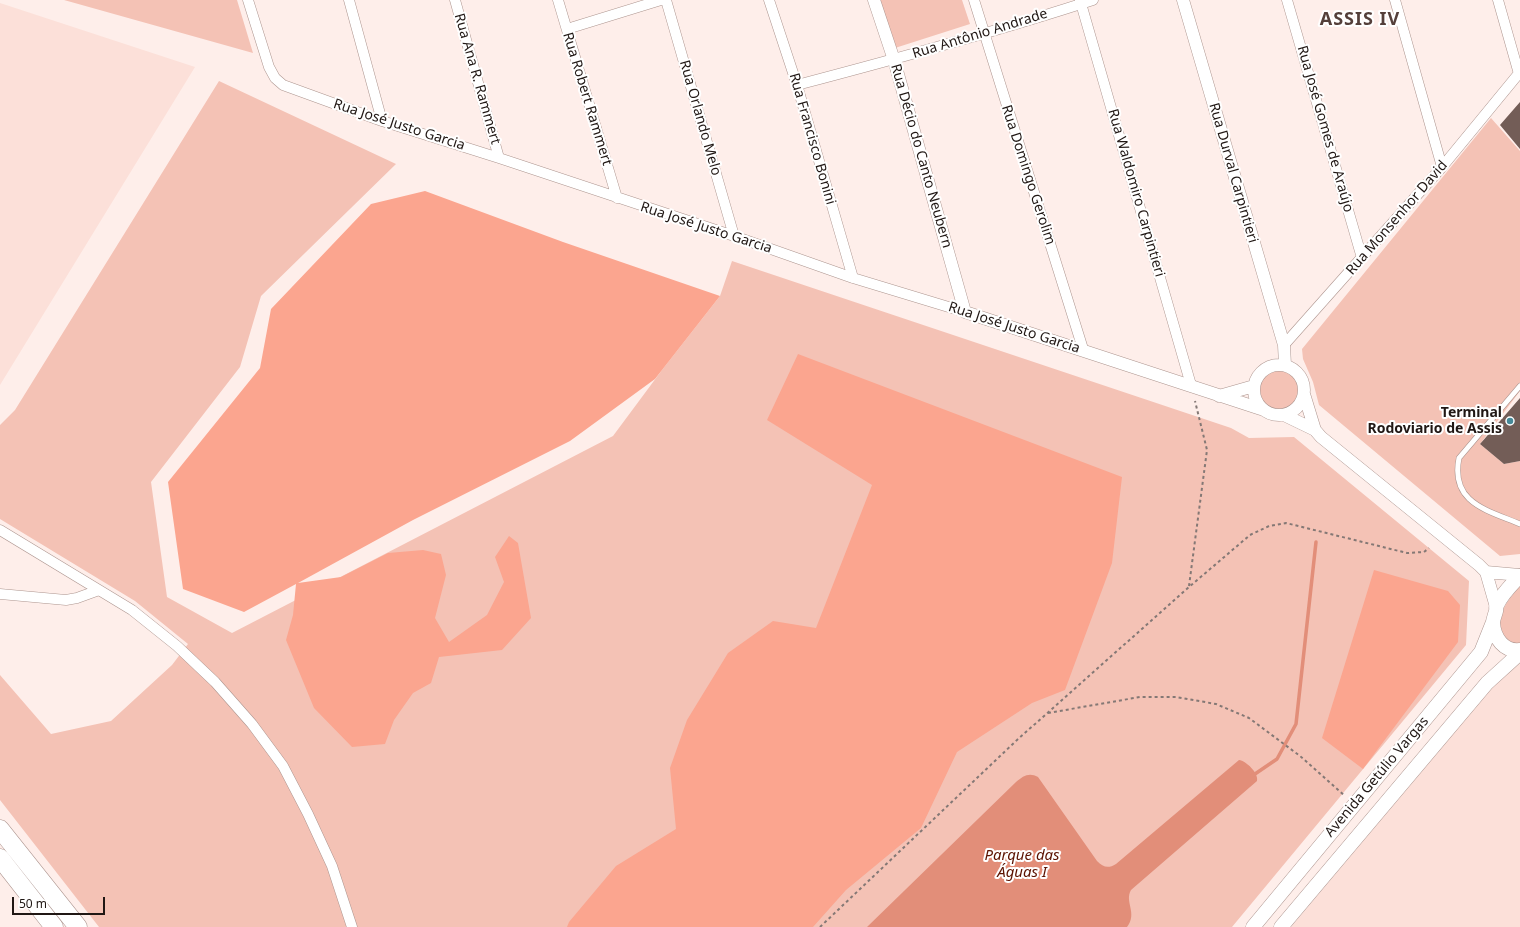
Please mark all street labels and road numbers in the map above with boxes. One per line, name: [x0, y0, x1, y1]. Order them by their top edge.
street label: Rua Antônio Andrade: [910, 5, 1050, 63]
street label: Rua Ana R. Rammert: [450, 12, 504, 146]
street label: Rua Robert Rammert: [559, 30, 615, 168]
street label: Rua José Gomes de Araújo: [1293, 44, 1357, 214]
street label: Rua Orlando Melo: [676, 58, 724, 178]
street label: Rua Décio do Canto Neubern: [887, 62, 955, 250]
street label: Rua Francisco Bonini: [785, 71, 839, 207]
street label: Rua José Justo Garcia: [331, 96, 467, 154]
street label: Rua Durval Carpintieri: [1205, 101, 1261, 245]
street label: Rua Domingo Gerolim: [997, 103, 1059, 247]
street label: Rua Waldomiro Carpintieri: [1104, 107, 1168, 279]
street label: Rua Monsenhor David: [1343, 157, 1451, 279]
street label: Rua José Justo Garcia: [638, 199, 774, 257]
street label: Rua José Justo Garcia: [946, 299, 1082, 357]
street label: Avenida Getúlio Vargas: [1322, 713, 1432, 841]

